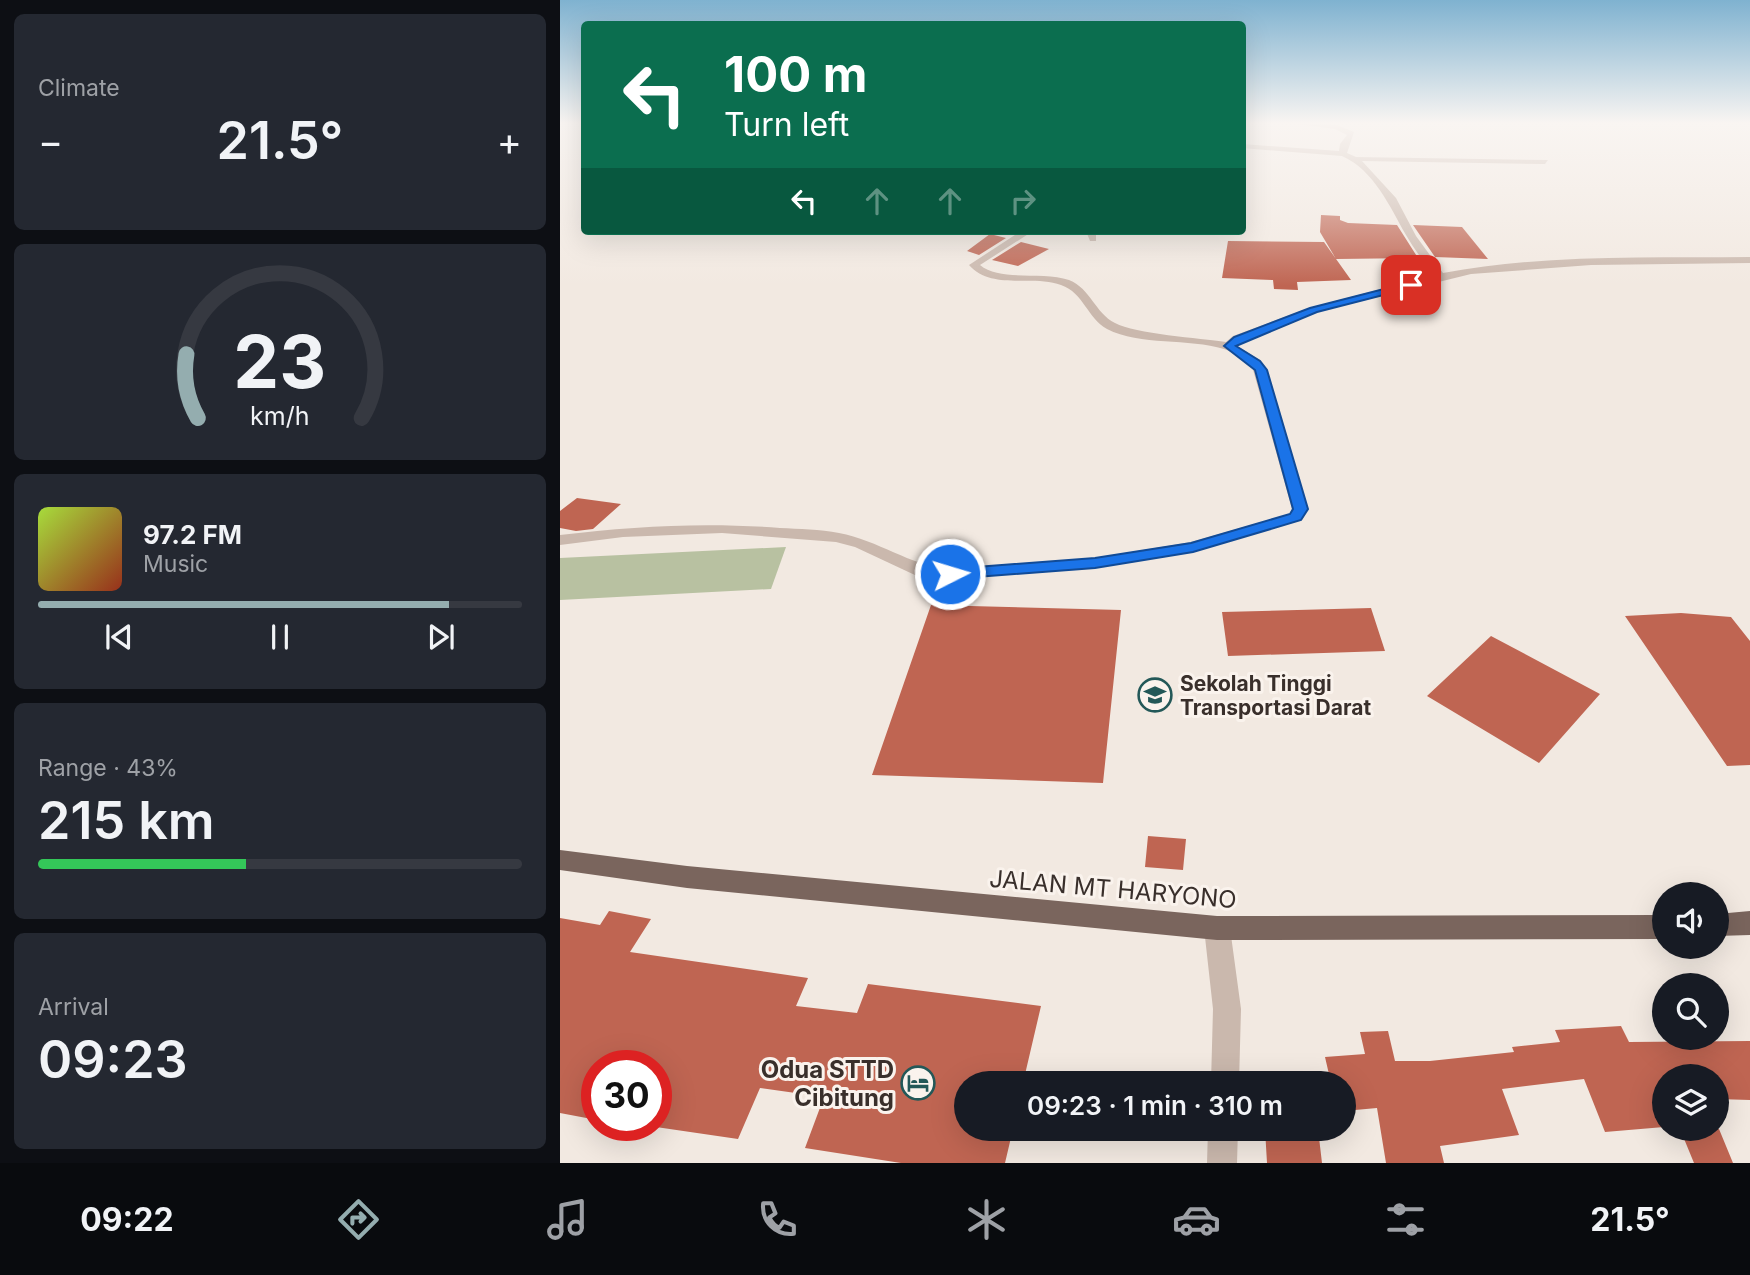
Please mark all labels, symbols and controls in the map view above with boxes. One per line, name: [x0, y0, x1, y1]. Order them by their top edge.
text: 100 m: [724, 45, 868, 104]
icon: left: [609, 49, 700, 140]
text: Climate: [38, 74, 120, 102]
text: Turn left: [724, 105, 849, 144]
text: 21.5°: [217, 109, 343, 172]
text: −: [38, 118, 63, 164]
text: +: [497, 118, 522, 164]
icon: left: [785, 182, 823, 220]
icon: ahead: [858, 182, 896, 220]
icon: ahead: [931, 182, 969, 220]
icon: right: [1004, 182, 1042, 220]
pin: [1381, 255, 1441, 315]
icon: arrive: [1392, 266, 1430, 304]
text: 23: [234, 317, 326, 406]
text: km/h: [250, 400, 310, 430]
text: 97.2 FM: [143, 519, 242, 550]
position arrow: [913, 537, 987, 611]
text: Music: [143, 550, 208, 578]
icon: previous: [100, 618, 138, 656]
icon: pause: [261, 618, 299, 656]
icon: next: [422, 618, 460, 656]
place label: Sekolah Tinggi Transportasi Darat: [1180, 671, 1371, 720]
school or university icon: Sekolah Tinggi Transportasi Darat: [1136, 676, 1174, 714]
text: Range · 43%: [38, 754, 178, 782]
text: 215 km: [38, 789, 215, 852]
street label: JALAN MT HARYONO: [988, 864, 1238, 914]
map controls: [1652, 882, 1729, 1141]
button: sound: [1652, 882, 1729, 959]
button: search: [1652, 973, 1729, 1050]
text: Arrival: [38, 993, 109, 1021]
text: 09:23: [38, 1028, 188, 1091]
speed limit sign: 30: [581, 1050, 672, 1141]
place label: Odua STTD Cibitung: [761, 1055, 894, 1112]
hotel icon: Odua STTD Cibitung: [899, 1064, 937, 1102]
button: layers: [1652, 1064, 1729, 1141]
text: 09:23 · 1 min · 310 m: [1027, 1090, 1283, 1121]
icon: directions: [334, 1195, 383, 1244]
icon: music: [543, 1195, 592, 1244]
icon: phone: [753, 1195, 802, 1244]
icon: climate: [962, 1195, 1011, 1244]
icon: car: [1172, 1195, 1221, 1244]
icon: filters: [1381, 1195, 1430, 1244]
text: 09:22: [80, 1200, 174, 1239]
text: 21.5°: [1590, 1200, 1670, 1239]

